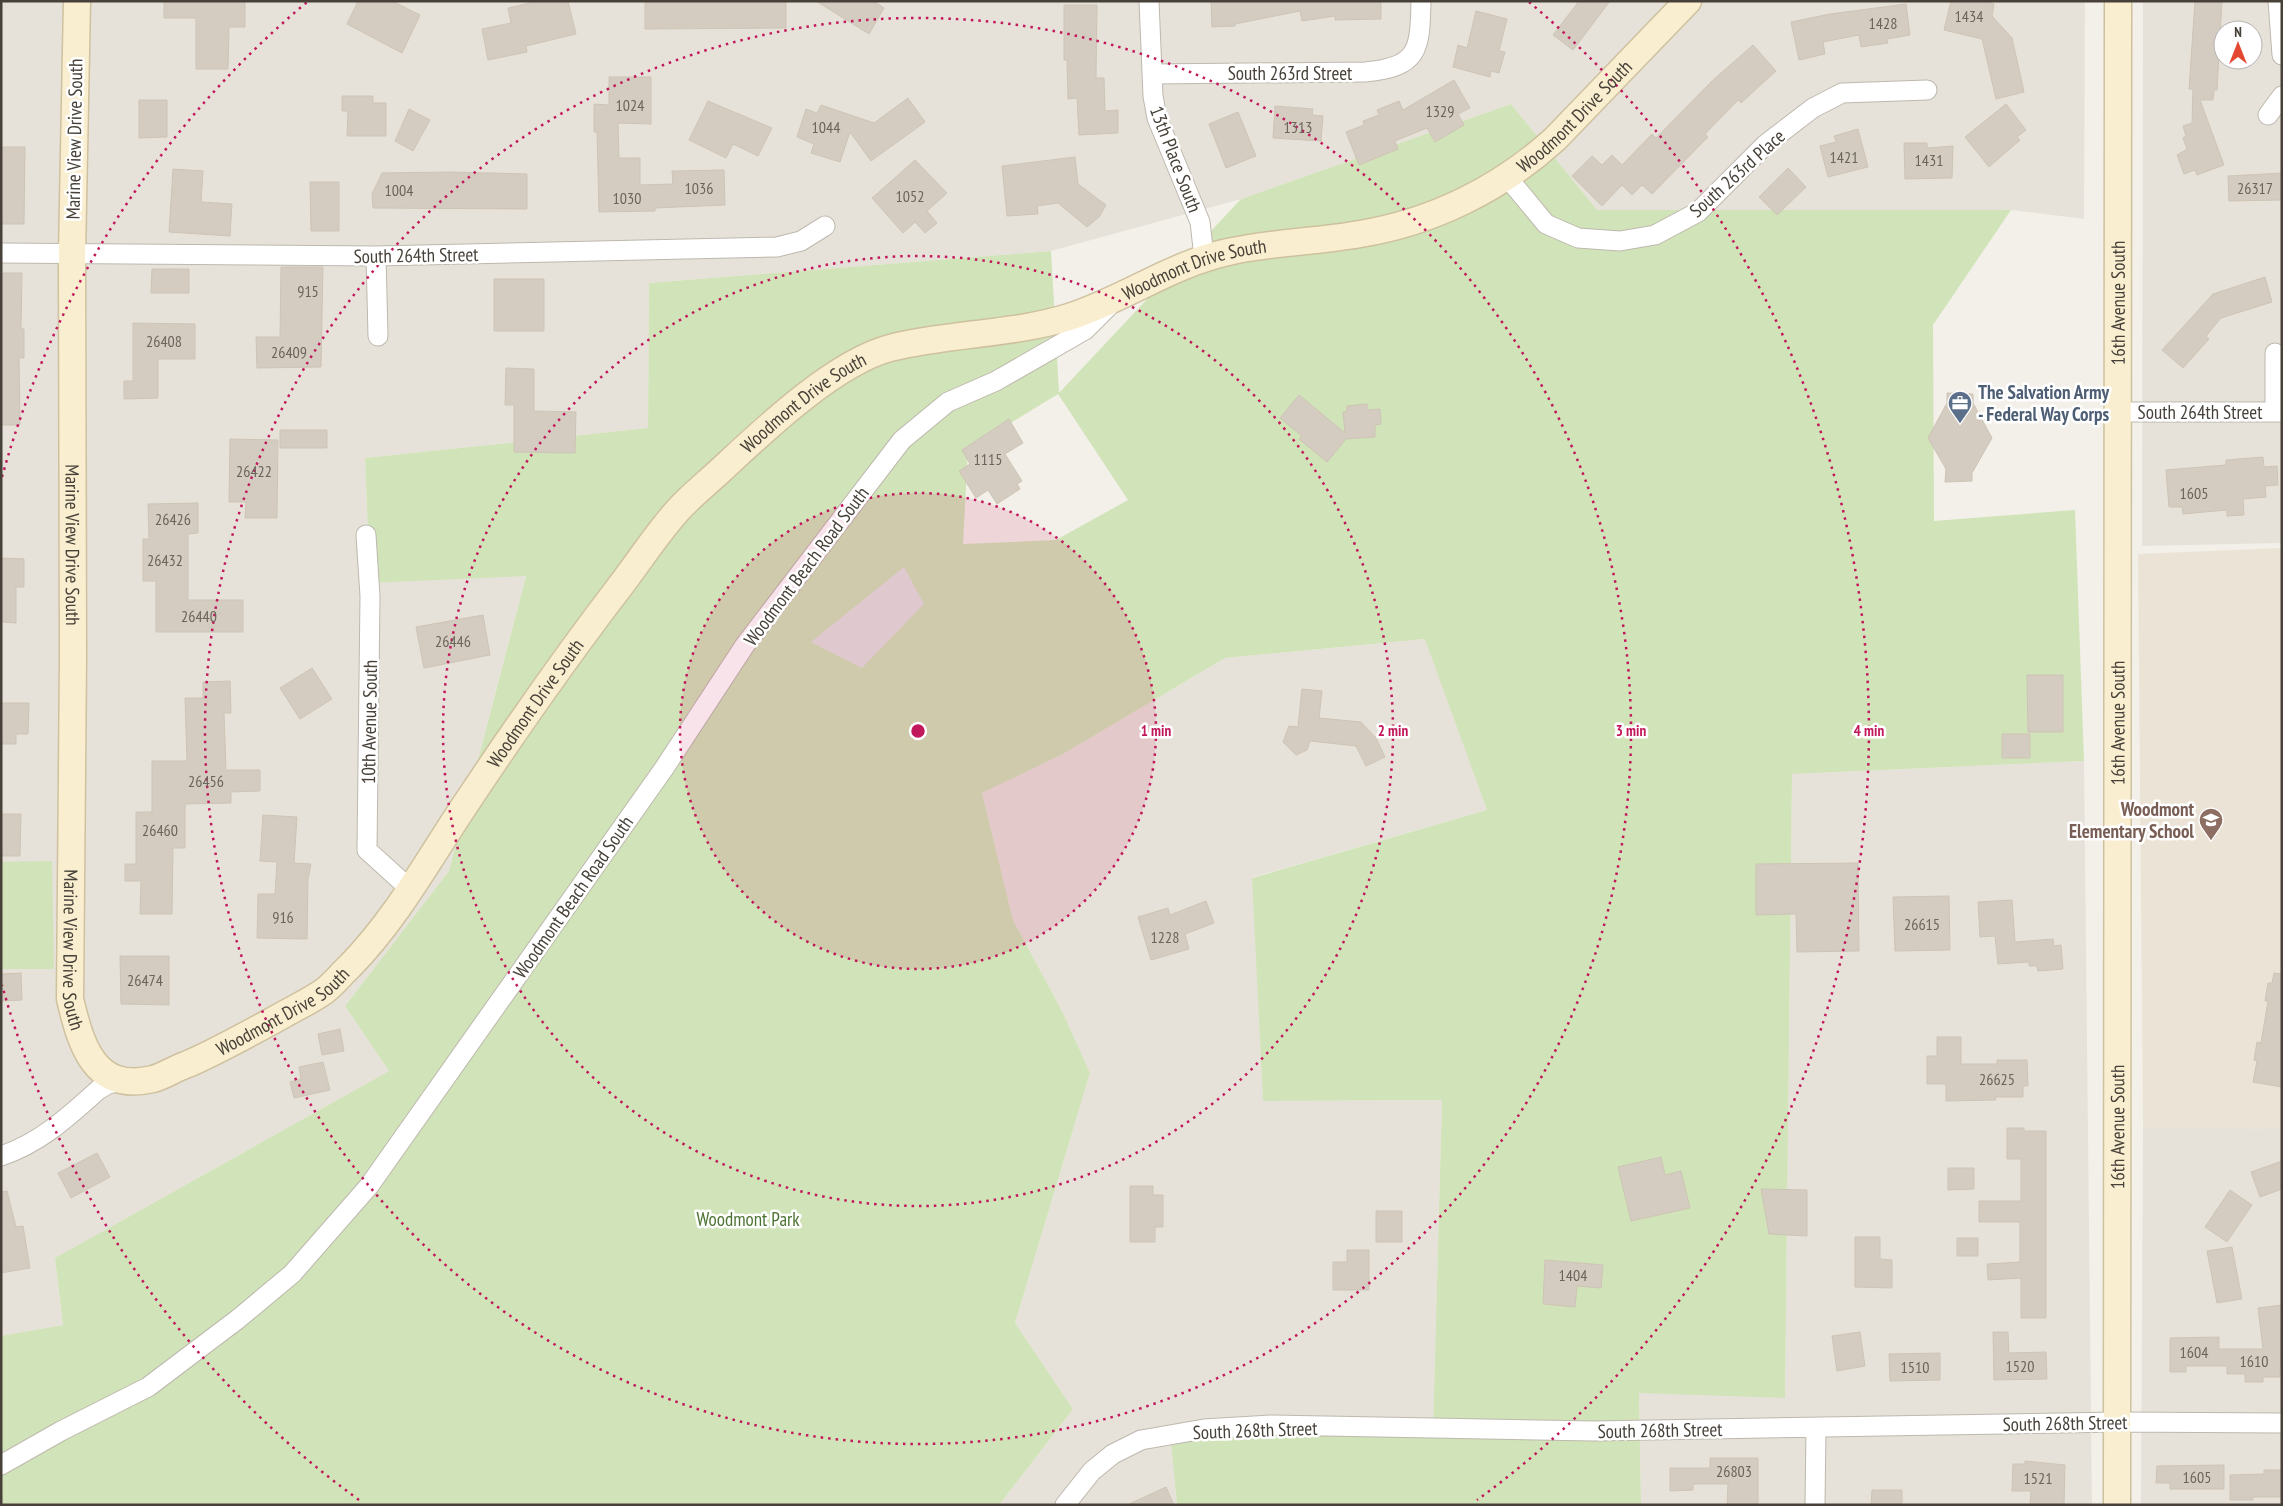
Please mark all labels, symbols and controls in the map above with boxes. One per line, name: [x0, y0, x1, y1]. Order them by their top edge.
house number: 1434: [1955, 6, 1983, 26]
house number: 1428: [1869, 13, 1897, 33]
north arrow: [2213, 20, 2263, 70]
text: N: [2234, 23, 2242, 41]
street label: Woodmont Drive South: [1512, 55, 1637, 178]
street label: Marine View Drive South: [61, 58, 87, 220]
street label: South 263rd Street: [1228, 61, 1353, 85]
house number: 1024: [616, 95, 644, 115]
house number: 1329: [1426, 101, 1454, 121]
street label: 13th Place South: [1145, 103, 1207, 215]
house number: 1044: [812, 117, 840, 137]
house number: 1313: [1284, 117, 1312, 137]
street label: South 263rd Place: [1684, 124, 1790, 222]
house number: 1421: [1830, 147, 1858, 167]
house number: 1431: [1915, 150, 1943, 170]
house number: 1036: [685, 178, 713, 198]
house number: 26317: [2237, 178, 2273, 198]
house number: 1004: [385, 180, 413, 200]
house number: 1052: [896, 186, 924, 206]
house number: 1030: [613, 188, 641, 208]
street label: Woodmont Drive South: [1118, 233, 1268, 305]
street label: 16th Avenue South: [2106, 241, 2130, 365]
street label: South 264th Street: [353, 242, 479, 268]
house number: 915: [297, 281, 319, 301]
house number: 26408: [146, 331, 182, 351]
house number: 26409: [271, 342, 307, 362]
street label: Woodmont Drive South: [735, 347, 870, 458]
place label: The Salvation Army - Federal Way Corps: [1978, 380, 2110, 426]
office icon: The Salvation Army - Federal Way Corps: [1947, 390, 1973, 424]
street label: South 264th Street: [2138, 400, 2263, 424]
house number: 1115: [974, 449, 1002, 469]
house number: 26422: [236, 461, 272, 481]
street label: Marine View Drive South: [61, 464, 85, 626]
street label: Woodmont Beach Road South: [738, 482, 874, 650]
house number: 1605: [2180, 483, 2208, 503]
house number: 26426: [155, 509, 191, 529]
house number: 26432: [147, 550, 183, 570]
house number: 26440: [181, 606, 217, 626]
house number: 26446: [435, 631, 471, 651]
street label: Woodmont Drive South: [482, 634, 589, 772]
street label: 10th Avenue South: [356, 660, 382, 784]
street label: 16th Avenue South: [2105, 661, 2130, 785]
text: 1 min: [1141, 721, 1171, 740]
text: 2 min: [1378, 721, 1408, 740]
text: 3 min: [1616, 721, 1646, 740]
text: 4 min: [1854, 721, 1884, 740]
centre of rings: [909, 722, 927, 740]
house number: 26456: [188, 771, 224, 791]
place label: Woodmont Elementary School: [2069, 797, 2194, 843]
school or university icon: Woodmont Elementary School: [2198, 807, 2224, 841]
street label: Woodmont Beach Road South: [508, 811, 638, 983]
house number: 26460: [142, 820, 178, 840]
street label: Marine View Drive South: [58, 869, 90, 1033]
house number: 916: [272, 907, 294, 927]
house number: 26615: [1904, 914, 1940, 934]
house number: 1228: [1151, 927, 1179, 947]
street label: Woodmont Drive South: [212, 962, 354, 1061]
house number: 26474: [127, 970, 163, 990]
street label: 16th Avenue South: [2105, 1065, 2129, 1189]
house number: 26625: [1979, 1069, 2015, 1089]
park label: Woodmont Park: [696, 1207, 800, 1231]
house number: 1404: [1559, 1265, 1587, 1285]
house number: 1604: [2180, 1342, 2208, 1362]
house number: 1610: [2240, 1351, 2268, 1371]
house number: 1520: [2006, 1356, 2034, 1376]
house number: 1510: [1901, 1357, 1929, 1377]
street label: South 268th Street: [2002, 1410, 2128, 1436]
street label: South 268th Street: [1192, 1416, 1319, 1444]
street label: South 268th Street: [1597, 1417, 1723, 1443]
house number: 26803: [1716, 1461, 1752, 1481]
house number: 1605: [2183, 1467, 2211, 1487]
house number: 1521: [2024, 1468, 2052, 1488]

